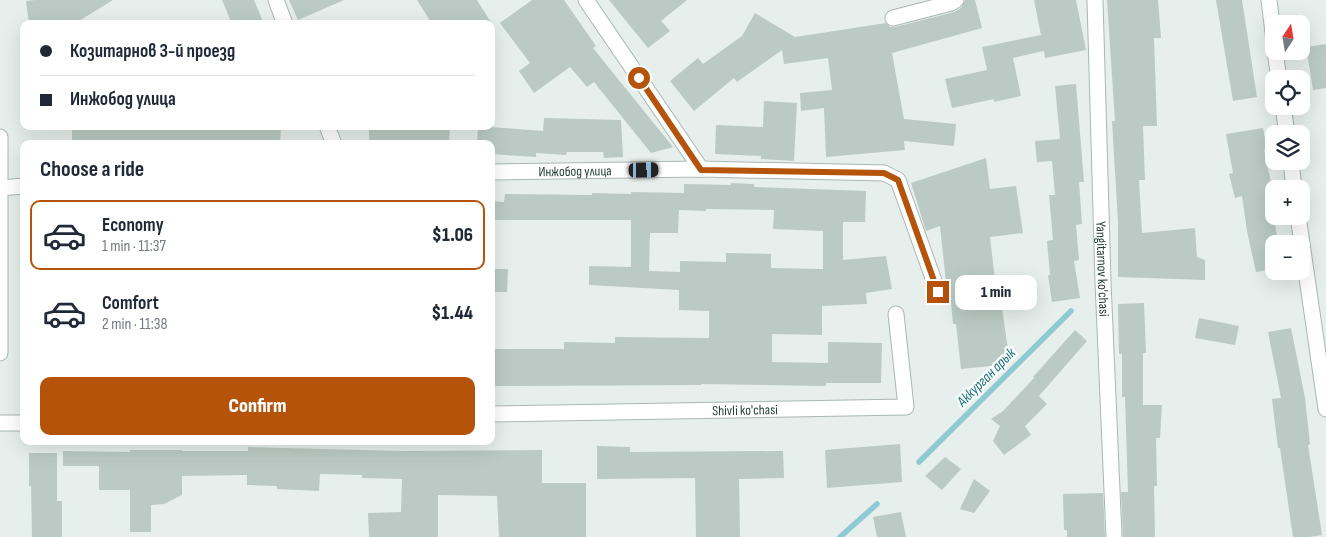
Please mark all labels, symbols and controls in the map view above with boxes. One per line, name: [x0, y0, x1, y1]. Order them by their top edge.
north arrow: [1265, 15, 1310, 60]
map controls: [1265, 15, 1310, 280]
text: Козитарнов 3-й проезд: [70, 40, 235, 63]
route start: [628, 67, 650, 89]
button: locate: [1265, 70, 1310, 115]
text: Инжобод улица: [70, 88, 176, 111]
button: layers: [1265, 125, 1310, 170]
text: Choose a ride: [40, 156, 144, 183]
street label: Инжобод улица: [538, 162, 612, 180]
car: [628, 162, 659, 178]
button: +: [1265, 180, 1310, 225]
icon: car: [42, 213, 87, 258]
text: Economy: [102, 214, 164, 237]
street label: Yangitarnov ko'chasi: [1092, 221, 1112, 317]
text: $1.06: [432, 224, 473, 247]
button: −: [1265, 235, 1310, 280]
text: 1 min · 11:37: [102, 237, 166, 256]
callout: 1 min: [956, 274, 1038, 310]
route end: [927, 281, 949, 303]
text: 1 min: [981, 283, 1011, 302]
icon: car: [42, 291, 87, 336]
text: Comfort: [102, 292, 159, 315]
text: $1.44: [432, 302, 473, 325]
text: 2 min · 11:38: [102, 315, 167, 334]
water label: Аккурган арык: [952, 343, 1021, 411]
button: Confirm: [40, 377, 475, 435]
street label: Shivli ko'chasi: [712, 401, 778, 419]

